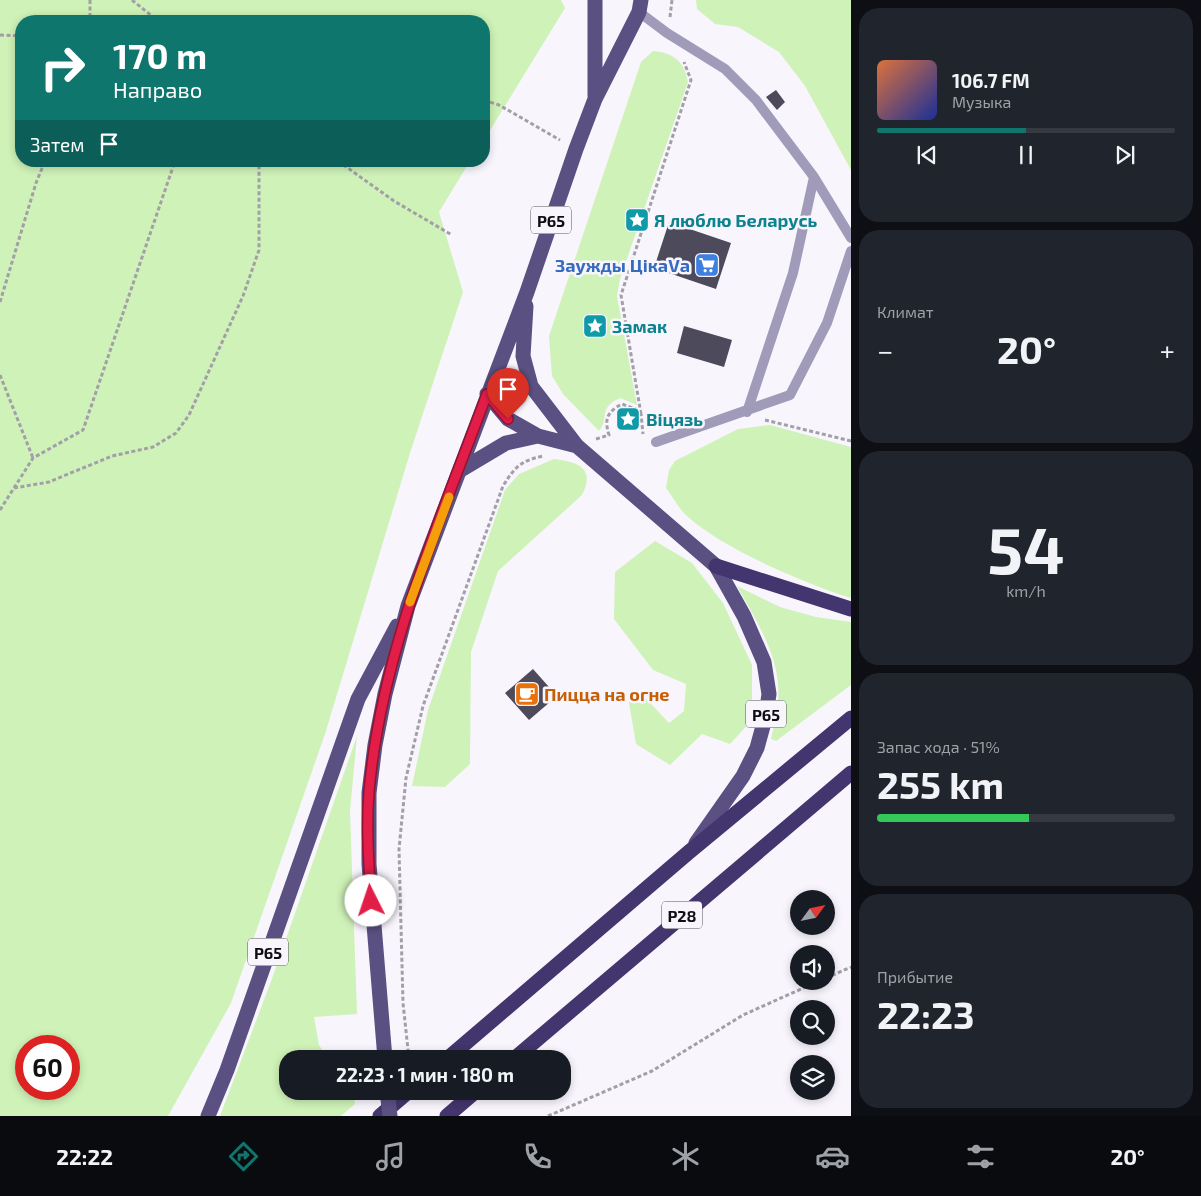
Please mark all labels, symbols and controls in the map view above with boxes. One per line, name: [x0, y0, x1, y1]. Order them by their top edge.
text: 170 m: [113, 34, 207, 76]
icon: right: [30, 35, 95, 100]
text: 106.7 FM: [952, 69, 1030, 92]
text: Направо: [113, 76, 202, 102]
text: Музыка: [952, 92, 1011, 111]
icon: arrive: [95, 130, 123, 158]
text: Затем: [30, 133, 85, 156]
icon: previous: [913, 141, 941, 169]
icon: pause: [1012, 141, 1040, 169]
icon: next: [1111, 141, 1139, 169]
road number: Р65: [531, 206, 571, 234]
place icon: Я люблю Беларусь: [624, 207, 650, 233]
place label: Я люблю Беларусь: [654, 209, 818, 231]
supermarket icon: Заужды ЦікаVа: [694, 252, 720, 278]
place label: Заужды ЦікаVа: [555, 254, 690, 276]
text: Климат: [877, 302, 934, 321]
place icon: Замак: [582, 313, 608, 339]
place label: Замак: [612, 315, 667, 337]
text: 20°: [997, 326, 1056, 372]
text: −: [877, 333, 893, 367]
text: +: [1160, 333, 1175, 367]
pin: [487, 368, 529, 419]
icon: arrive: [494, 375, 522, 403]
place icon: Віцязь: [615, 406, 641, 432]
place label: Віцязь: [646, 408, 703, 430]
text: 54: [987, 509, 1065, 587]
text: km/h: [1006, 581, 1046, 600]
cafe icon: Пицца на огне: [514, 681, 540, 707]
place label: Пицца на огне: [544, 683, 669, 705]
road number: Р65: [746, 701, 786, 728]
text: Запас хода · 51%: [877, 737, 1000, 756]
text: 255 km: [877, 761, 1004, 807]
position arrow: [344, 874, 396, 926]
north arrow: [790, 890, 835, 935]
map controls: [790, 890, 835, 1100]
road number: Р28: [662, 902, 702, 928]
road number: Р65: [248, 939, 288, 966]
button: sound: [790, 945, 835, 990]
text: Прибытие: [877, 967, 953, 986]
text: 22:23: [877, 991, 975, 1037]
button: search: [790, 1000, 835, 1045]
speed limit sign: 60: [15, 1035, 80, 1100]
button: layers: [790, 1055, 835, 1100]
text: 22:23 · 1 мин · 180 m: [336, 1063, 514, 1086]
icon: directions: [226, 1139, 261, 1174]
icon: music: [373, 1139, 408, 1174]
icon: phone: [520, 1139, 555, 1174]
icon: climate: [668, 1139, 703, 1174]
icon: car: [815, 1139, 850, 1174]
icon: filters: [963, 1139, 998, 1174]
text: 22:22: [56, 1143, 113, 1169]
text: 20°: [1110, 1143, 1145, 1169]

